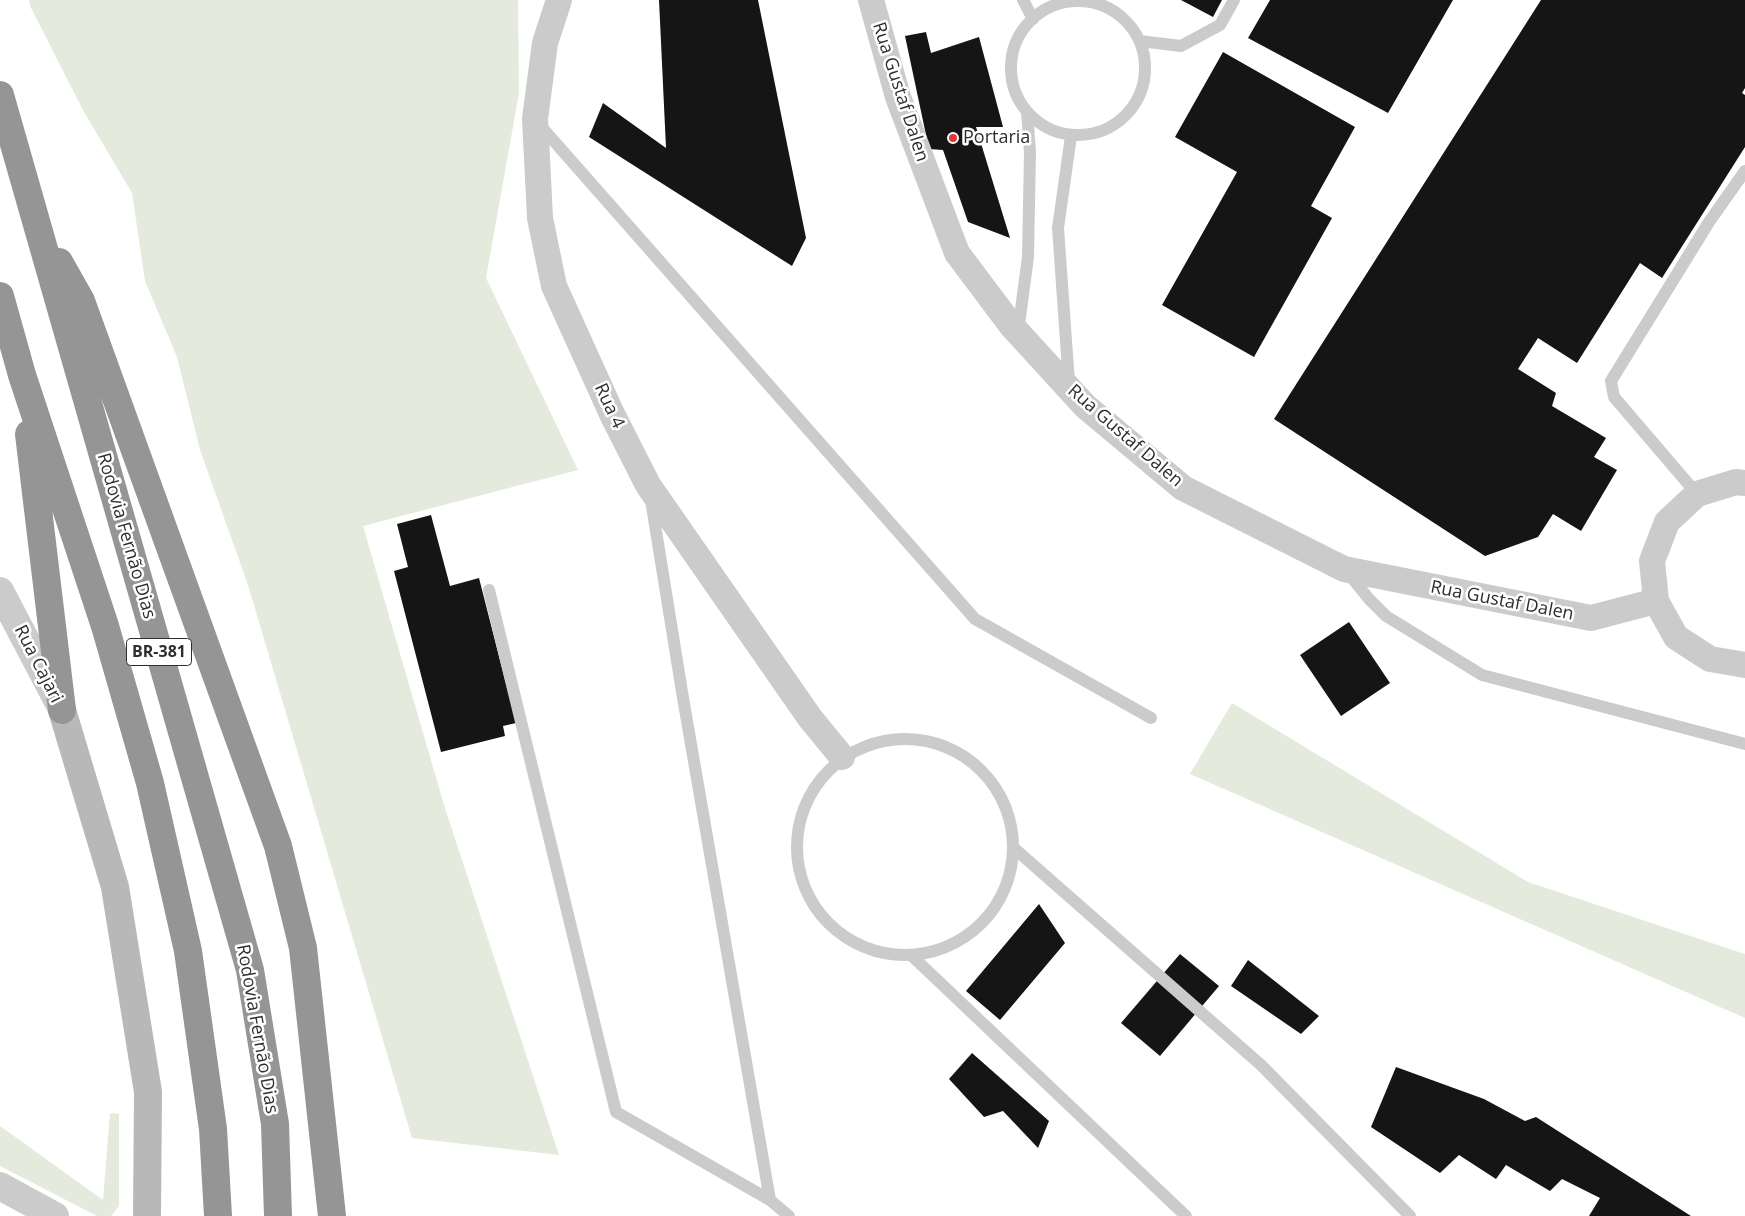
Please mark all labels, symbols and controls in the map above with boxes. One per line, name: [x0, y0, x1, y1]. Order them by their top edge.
street label: Rua Gustaf Dalen: [867, 20, 933, 164]
place label: Portaria: [963, 127, 1030, 149]
marker: Portaria: [947, 132, 959, 144]
street label: Rua 4: [589, 380, 629, 432]
street label: Rua Gustaf Dalen: [1063, 380, 1187, 492]
street label: Rodovia Fernão Dias: [92, 451, 160, 621]
street label: Rua Gustaf Dalen: [1429, 577, 1575, 625]
street label: Rua Cajari: [9, 621, 67, 707]
road number: BR-381: [126, 638, 192, 666]
street label: Rodovia Fernão Dias: [231, 943, 283, 1115]

